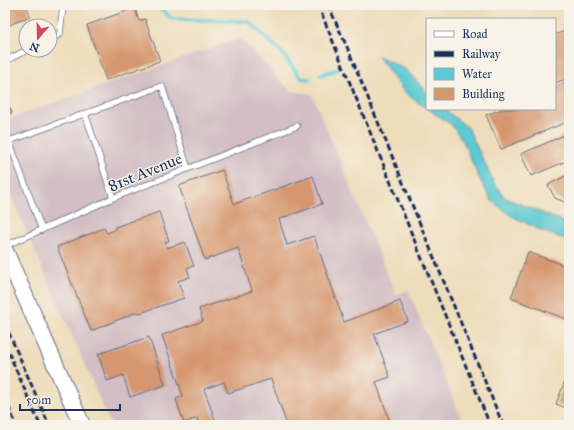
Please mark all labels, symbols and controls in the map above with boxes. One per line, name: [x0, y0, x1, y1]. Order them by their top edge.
north arrow: [18, 18, 58, 58]
legend: [426, 18, 556, 110]
text: Road: [462, 27, 488, 41]
text: N: [28, 39, 41, 55]
text: Railway: [462, 47, 501, 61]
text: Water: [462, 67, 492, 81]
text: Building: [462, 87, 505, 102]
street label: 81st Avenue: [105, 148, 185, 195]
scale bar: [20, 386, 120, 412]
text: 50 m: [26, 393, 51, 407]

